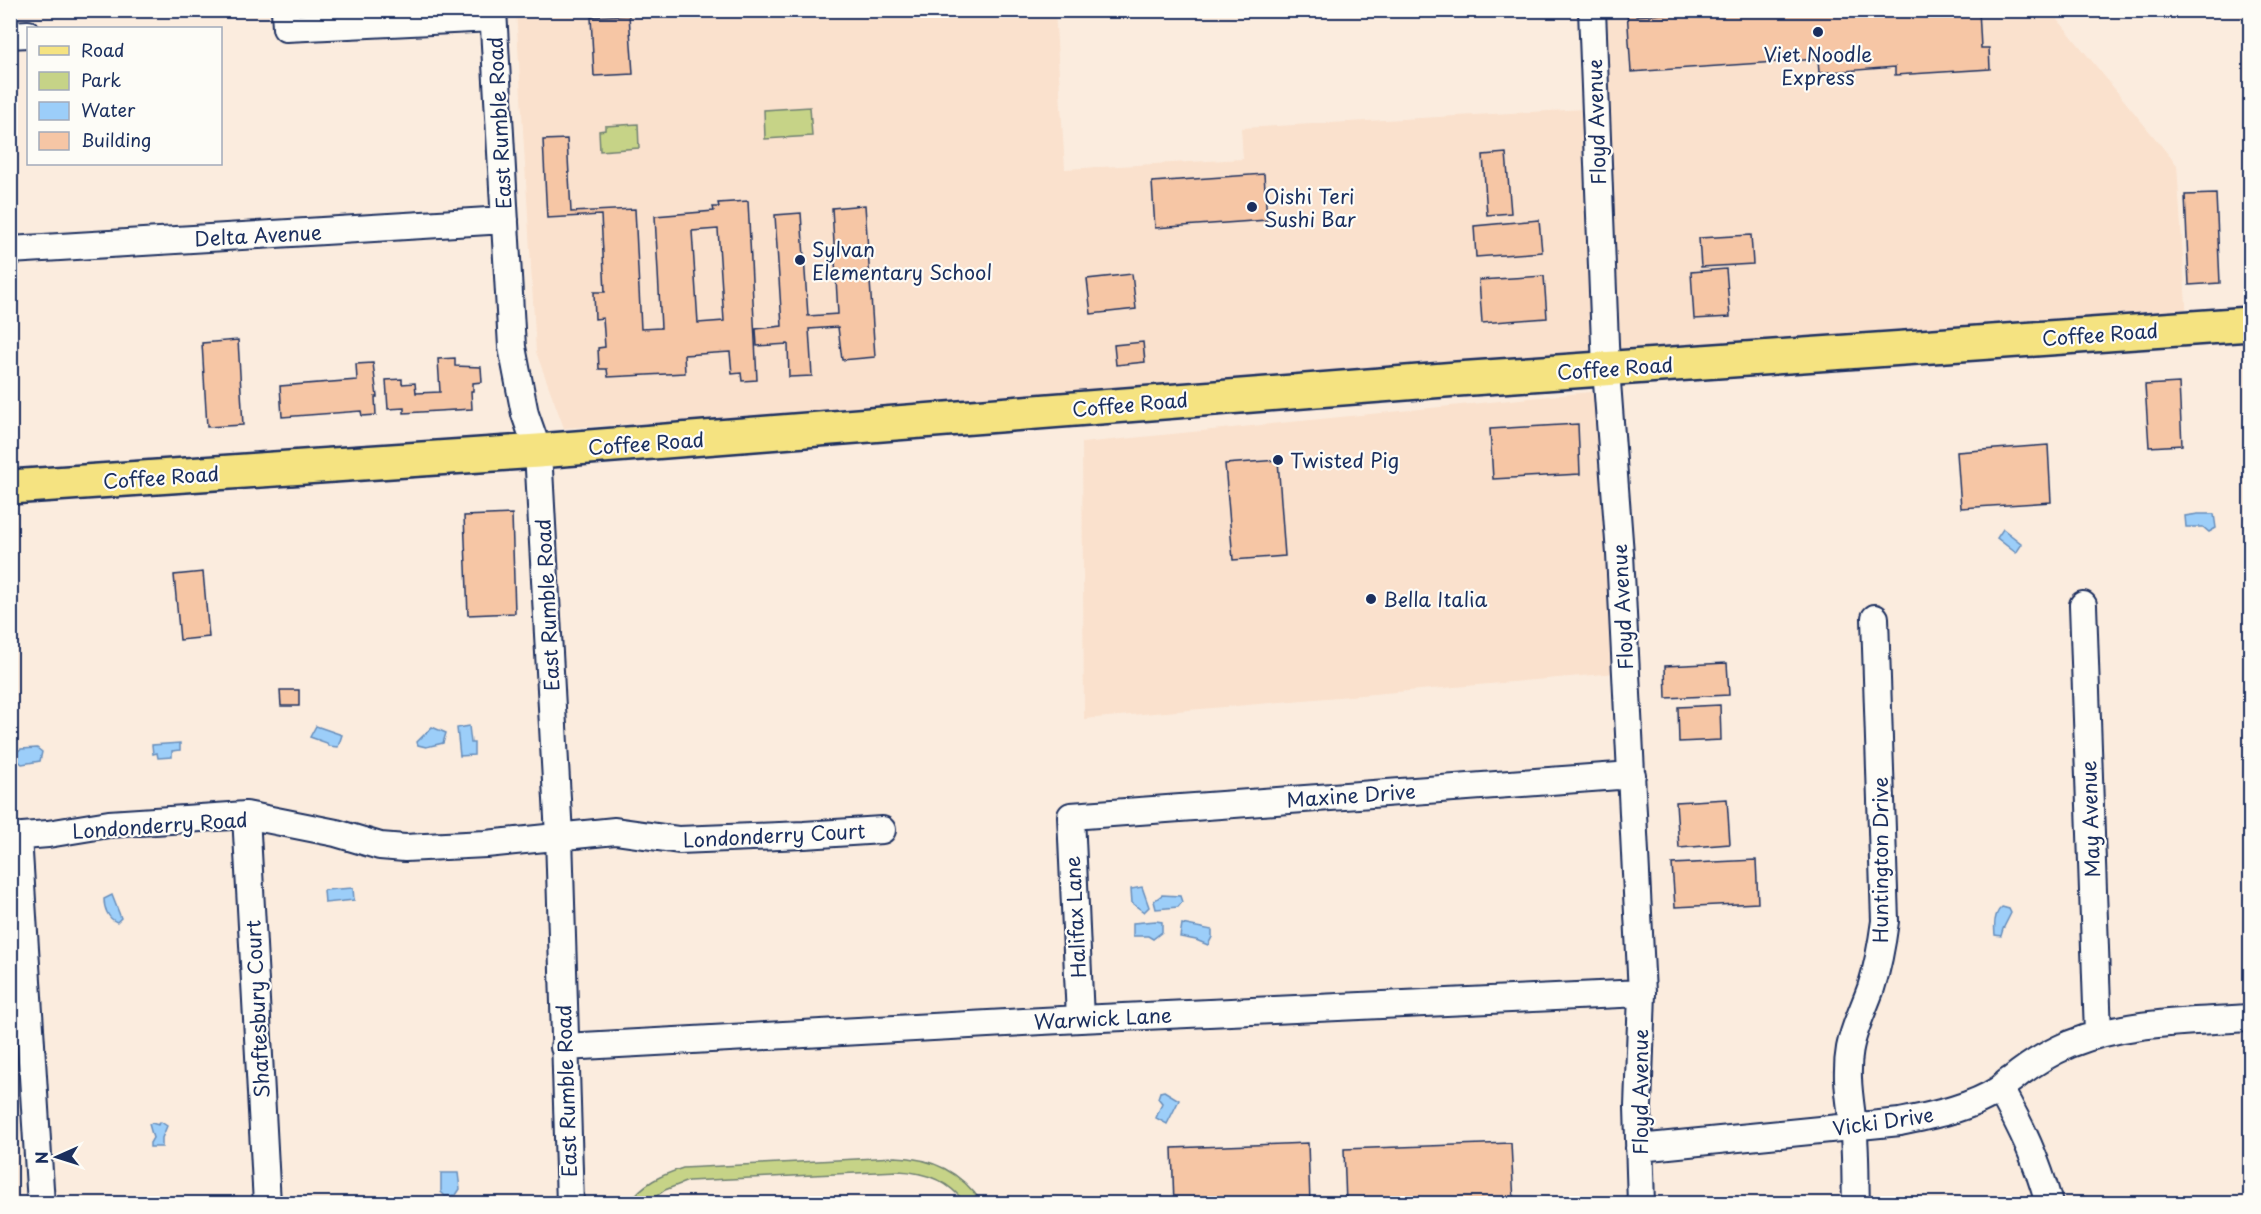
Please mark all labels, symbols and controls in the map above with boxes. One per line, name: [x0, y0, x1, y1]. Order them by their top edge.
marker: Viet Noodle Express: [1811, 25, 1825, 39]
legend: [27, 27, 222, 165]
text: Road: [81, 36, 125, 63]
street label: East Rumble Road: [480, 36, 518, 210]
place label: Viet Noodle Express: [1763, 39, 1873, 92]
street label: Floyd Avenue: [1579, 58, 1613, 186]
text: Park: [81, 66, 121, 93]
text: Water: [81, 96, 136, 123]
text: Building: [81, 126, 151, 153]
place label: Oishi Teri Sushi Bar: [1264, 181, 1356, 234]
marker: Oishi Teri Sushi Bar: [1245, 200, 1259, 214]
street label: Delta Avenue: [194, 217, 322, 253]
place label: Sylvan Elementary School: [812, 234, 992, 287]
marker: Sylvan Elementary School: [793, 253, 807, 267]
street label: Coffee Road: [2041, 315, 2159, 353]
street label: Coffee Road: [1556, 349, 1674, 387]
street label: Coffee Road: [1071, 384, 1189, 424]
street label: Coffee Road: [587, 424, 705, 462]
place label: Twisted Pig: [1290, 445, 1399, 475]
marker: Twisted Pig: [1271, 453, 1285, 467]
street label: Coffee Road: [102, 458, 220, 496]
street label: East Rumble Road: [528, 518, 566, 692]
street label: Floyd Avenue: [1604, 543, 1640, 671]
place label: Bella Italia: [1383, 584, 1488, 614]
marker: Bella Italia: [1364, 592, 1378, 606]
street label: May Avenue: [2073, 760, 2107, 878]
street label: Maxine Drive: [1285, 776, 1417, 814]
street label: Huntington Drive: [1865, 777, 1895, 943]
street label: Londonderry Road: [71, 804, 249, 846]
street label: Londonderry Court: [682, 815, 866, 855]
street label: Halifax Lane: [1057, 855, 1093, 979]
street label: Shaftesbury Court: [237, 919, 277, 1099]
street label: Warwick Lane: [1033, 999, 1173, 1037]
street label: East Rumble Road: [548, 1004, 584, 1178]
street label: Floyd Avenue: [1625, 1029, 1655, 1155]
street label: Vicki Drive: [1831, 1099, 1935, 1143]
north arrow: [27, 1127, 87, 1187]
text: N: [29, 1151, 53, 1165]

